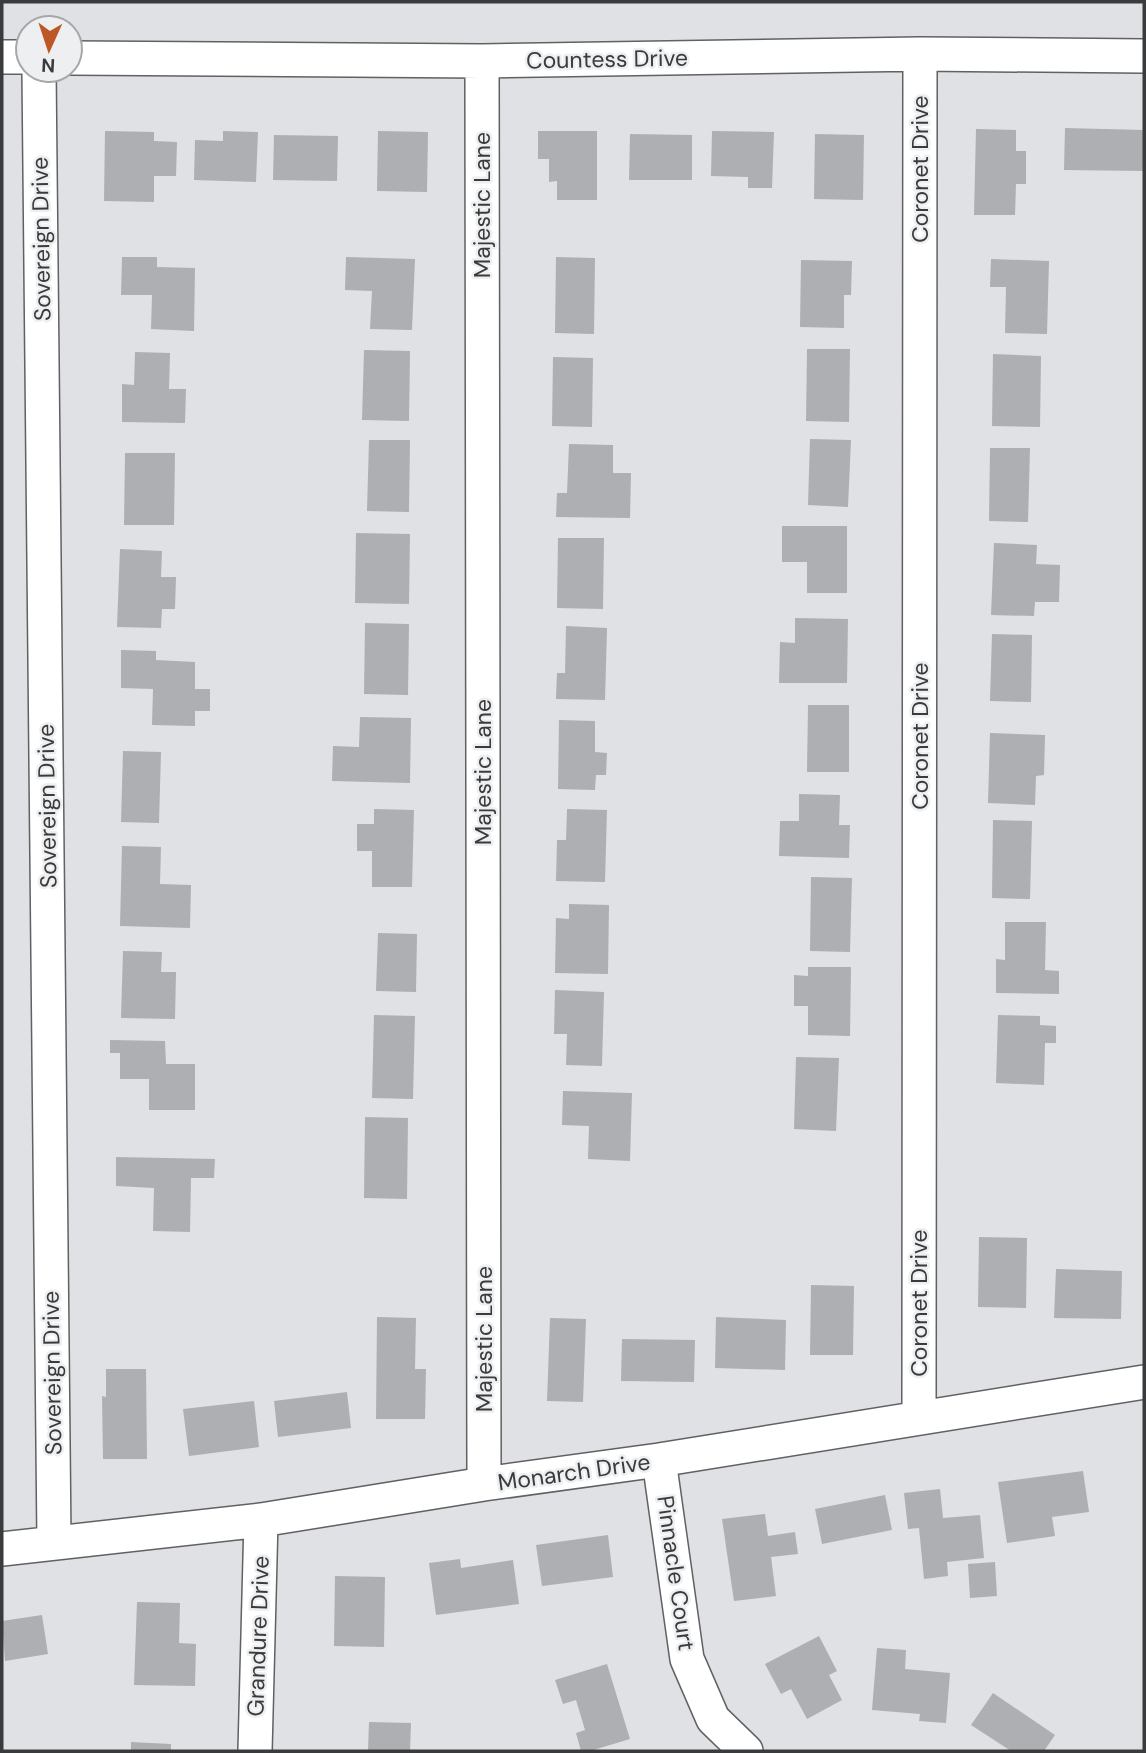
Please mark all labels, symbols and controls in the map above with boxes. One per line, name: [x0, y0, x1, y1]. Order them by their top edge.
north arrow: [14, 14, 84, 84]
street label: Countess Drive: [526, 43, 688, 75]
text: N: [41, 53, 56, 78]
street label: Coronet Drive: [905, 95, 935, 243]
street label: Majestic Lane: [467, 132, 497, 278]
street label: Sovereign Drive: [25, 157, 57, 321]
street label: Coronet Drive: [905, 662, 935, 810]
street label: Majestic Lane: [468, 699, 498, 845]
street label: Sovereign Drive: [31, 724, 63, 888]
street label: Coronet Drive: [904, 1229, 934, 1377]
street label: Majestic Lane: [469, 1266, 499, 1412]
street label: Sovereign Drive: [36, 1291, 68, 1455]
street label: Monarch Drive: [496, 1446, 652, 1498]
street label: Pinnacle Court: [650, 1494, 702, 1652]
street label: Grandure Drive: [240, 1555, 276, 1717]

